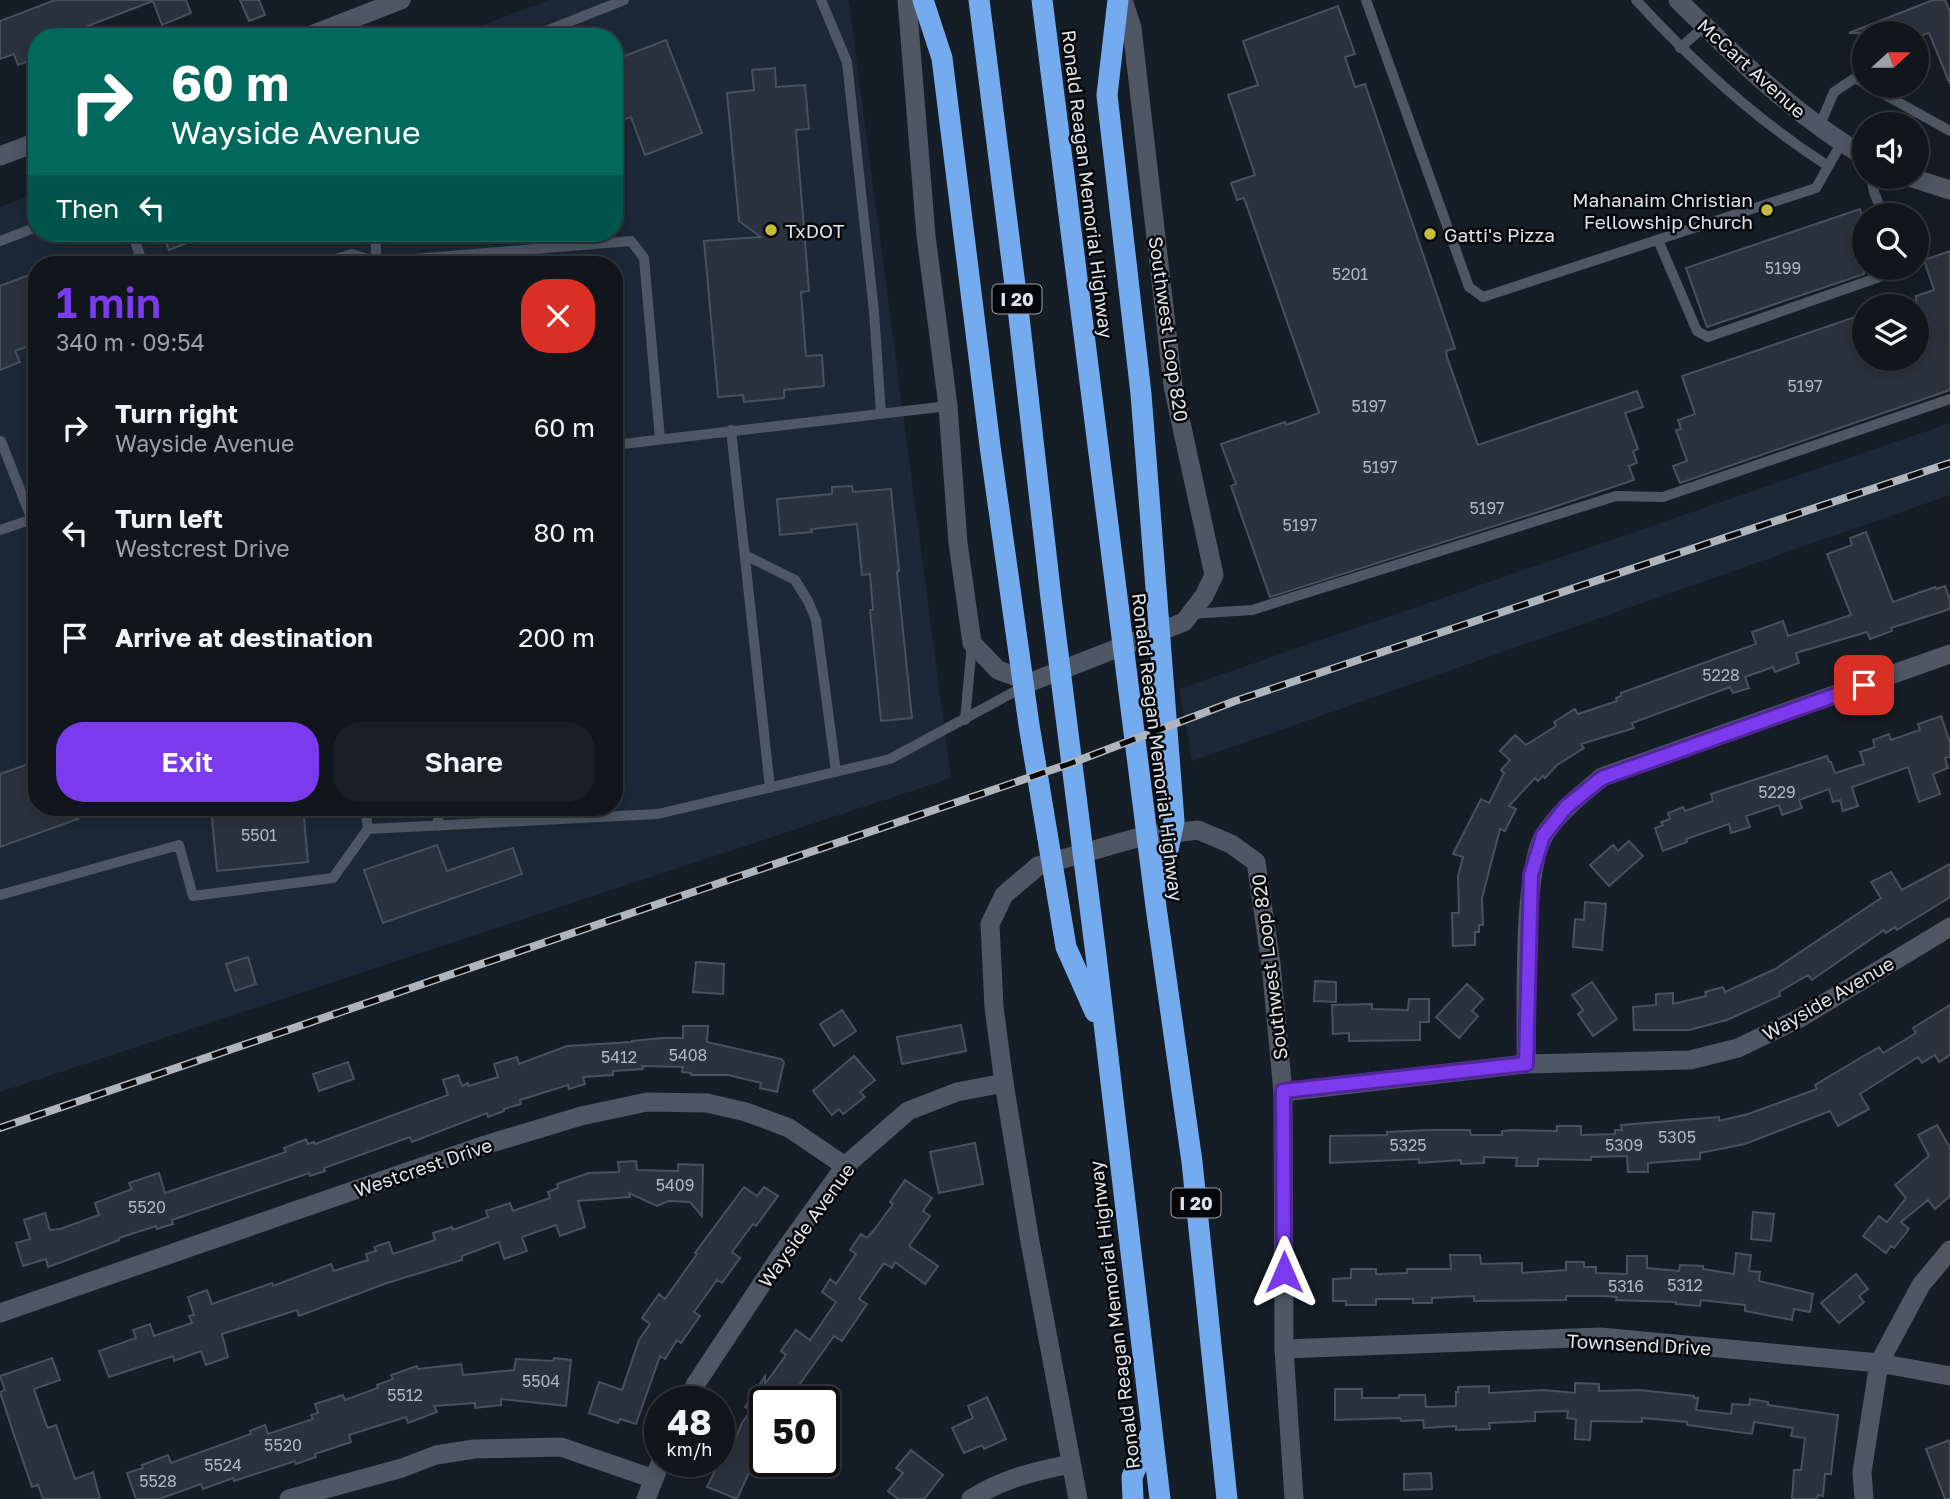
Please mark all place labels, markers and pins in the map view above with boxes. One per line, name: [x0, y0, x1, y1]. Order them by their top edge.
place label: Mahanaim Christian Fellowship Church: [1572, 188, 1753, 233]
marker: Mahanaim Christian Fellowship Church: [1759, 202, 1775, 218]
place label: TxDOT: [785, 219, 845, 242]
marker: TxDOT: [763, 222, 779, 238]
place label: Gatti's Pizza: [1444, 223, 1555, 246]
marker: Gatti's Pizza: [1422, 226, 1438, 242]
pin: [1834, 655, 1894, 715]

